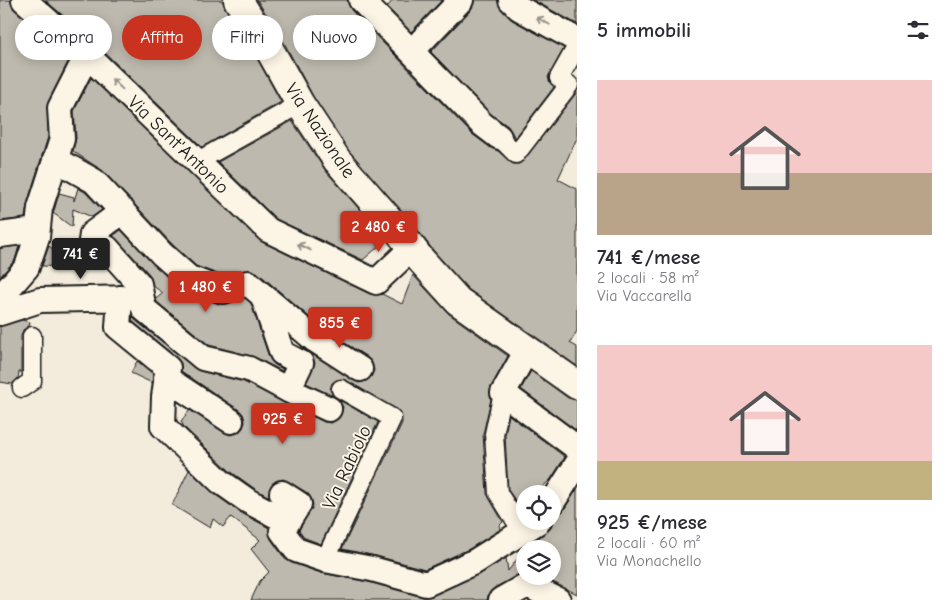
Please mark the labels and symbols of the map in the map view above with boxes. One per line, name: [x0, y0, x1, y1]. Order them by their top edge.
one-way arrow: [537, 16, 551, 26]
one-way arrow: [110, 78, 123, 90]
street label: Via Nazionale: [280, 79, 360, 182]
street label: Via Sant'Antonio: [123, 91, 233, 198]
pin: 2 480 €: [333, 210, 425, 253]
pin: 741 €: [46, 238, 116, 280]
one-way arrow: [296, 242, 311, 252]
pin: 1 480 €: [160, 270, 252, 313]
pin: 855 €: [305, 306, 375, 349]
pin: 925 €: [248, 402, 318, 445]
street label: Via Rabiolo: [318, 422, 376, 513]

